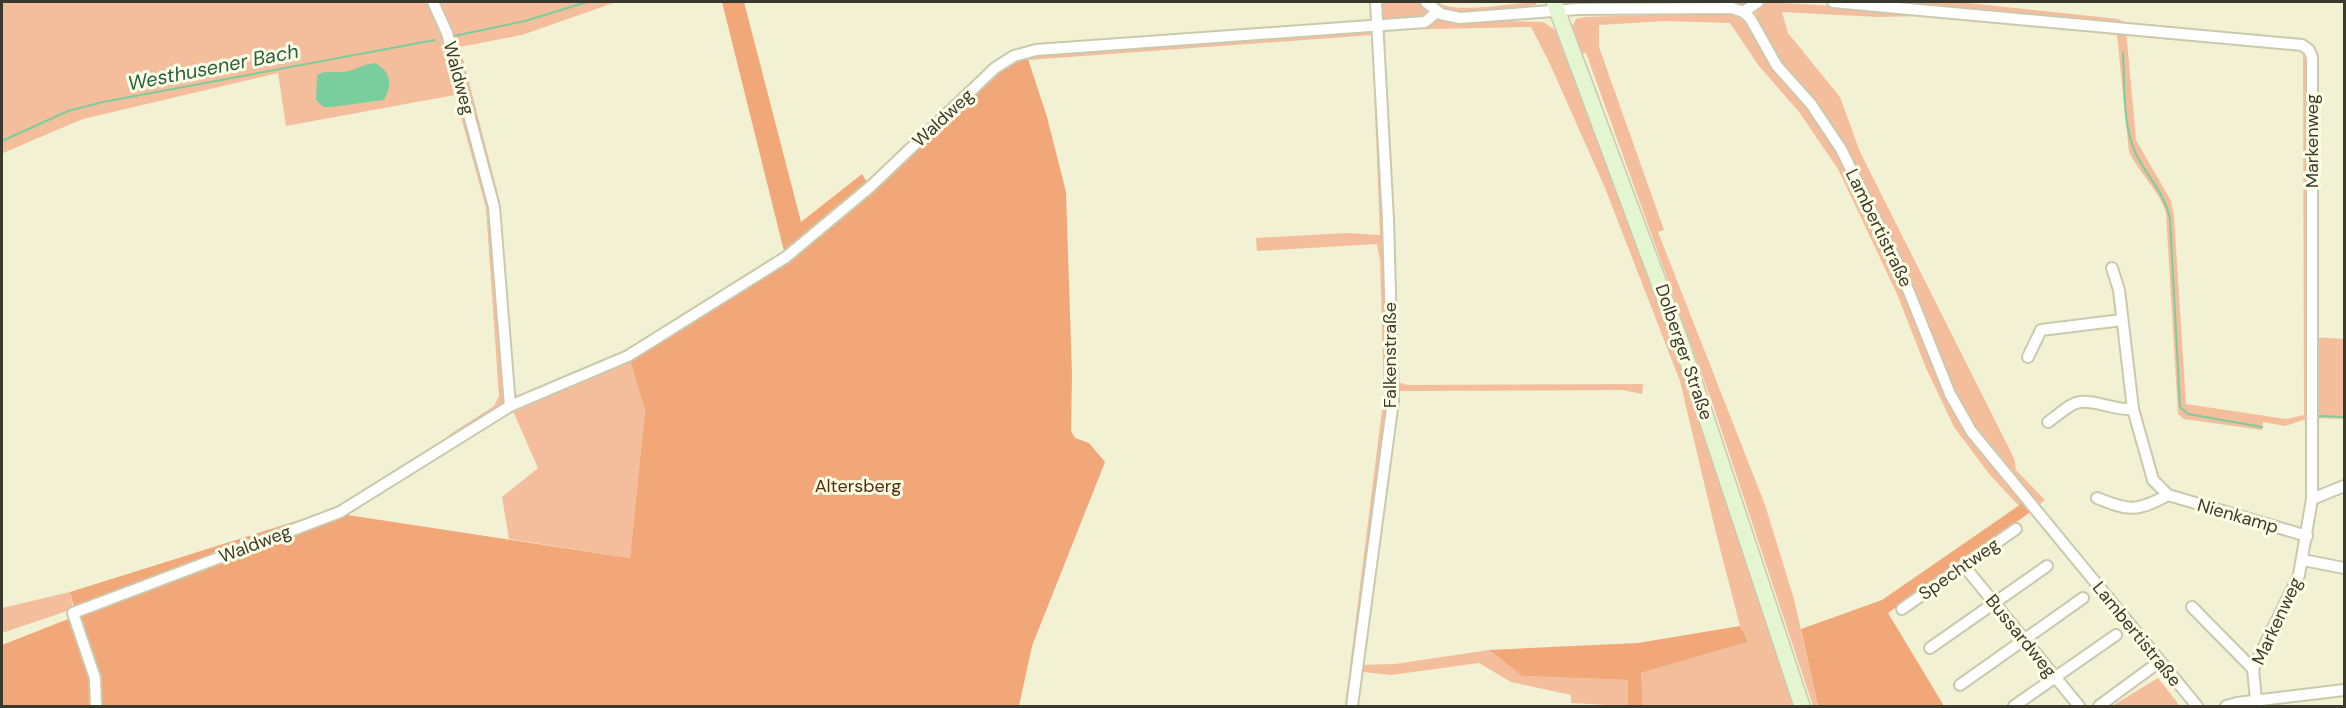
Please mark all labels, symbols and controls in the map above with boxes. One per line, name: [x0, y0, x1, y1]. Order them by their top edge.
water label: Westhusener Bach: [125, 38, 301, 96]
street label: Waldweg: [438, 39, 480, 117]
street label: Waldweg: [907, 84, 979, 152]
street label: Markenweg: [2300, 94, 2324, 188]
street label: Lambertistraße: [1840, 165, 1918, 291]
street label: Dolberger Straße: [1650, 281, 1718, 423]
street label: Falkenstraße: [1378, 302, 1402, 408]
park label: Altersberg: [815, 474, 901, 498]
street label: Nienkamp: [2195, 493, 2281, 539]
street label: Waldweg: [216, 519, 294, 569]
street label: Spechtweg: [1914, 532, 2004, 606]
street label: Markenweg: [2246, 573, 2308, 669]
street label: Lambertistraße: [2087, 576, 2187, 692]
street label: Bussardweg: [1980, 589, 2062, 683]

